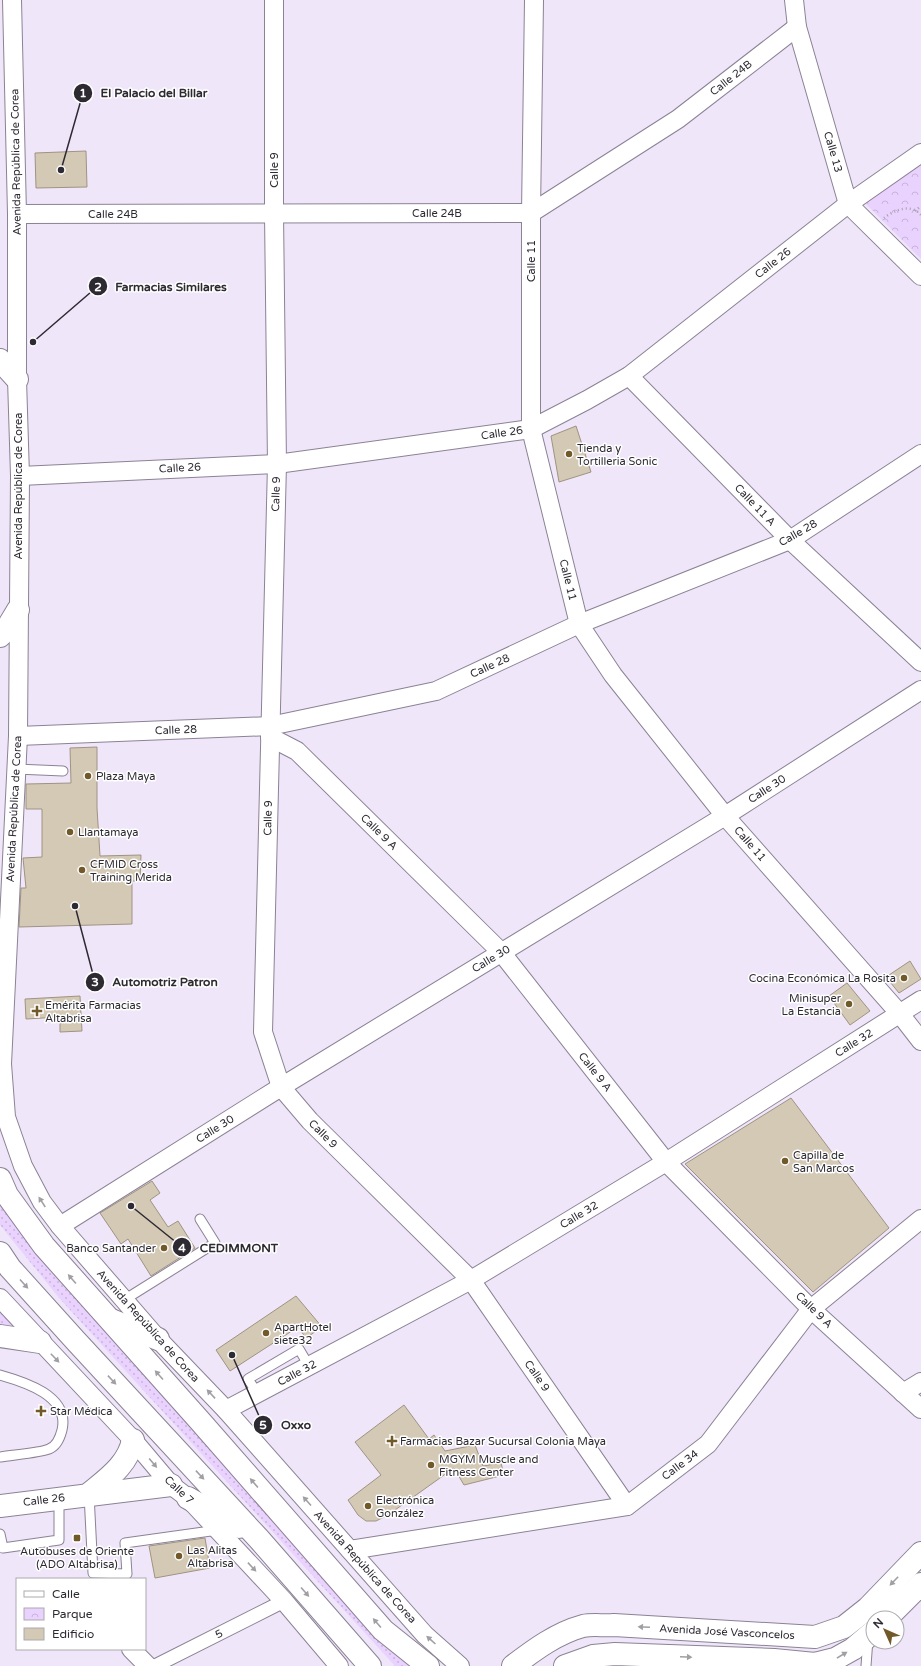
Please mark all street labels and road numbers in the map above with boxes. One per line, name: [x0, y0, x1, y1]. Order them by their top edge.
street label: Calle 24B: [707, 57, 755, 98]
street label: Avenida República de Corea: [8, 88, 24, 236]
street label: Calle 13: [821, 130, 845, 174]
street label: Calle 9: [268, 152, 281, 188]
street label: Calle 24B: [412, 207, 462, 220]
street label: Calle 24B: [88, 208, 138, 221]
street label: Calle 11: [525, 240, 538, 282]
street label: Calle 26: [752, 245, 794, 281]
street label: Avenida República de Corea: [12, 413, 25, 559]
street label: Calle 26: [480, 424, 524, 442]
street label: Calle 26: [159, 460, 202, 476]
street label: Calle 9: [269, 476, 283, 512]
street label: Calle 11 A: [732, 481, 778, 529]
street label: Calle 28: [776, 517, 820, 549]
street label: Calle 11: [557, 558, 579, 602]
street label: Calle 28: [468, 651, 512, 681]
street label: Calle 28: [155, 723, 197, 737]
street label: Avenida República de Corea: [4, 735, 24, 883]
street label: Calle 30: [746, 772, 788, 806]
street label: Calle 9: [261, 800, 275, 836]
street label: Calle 9 A: [358, 811, 400, 853]
street label: Calle 11: [731, 824, 769, 864]
street label: Calle 30: [470, 943, 513, 975]
street label: Calle 32: [833, 1026, 875, 1060]
street label: Calle 9 A: [576, 1050, 614, 1094]
street label: Calle 30: [194, 1112, 236, 1146]
street label: Calle 9: [306, 1117, 340, 1151]
street label: Calle 32: [558, 1199, 601, 1231]
street label: Avenida República de Corea: [94, 1267, 202, 1385]
street label: Calle 9 A: [793, 1289, 835, 1331]
street label: Calle 32: [275, 1357, 319, 1389]
street label: Calle 9: [522, 1358, 552, 1394]
street label: Calle 34: [659, 1447, 701, 1483]
street label: Calle 7: [162, 1473, 196, 1507]
street label: Calle 26: [22, 1491, 66, 1509]
street label: Avenida República de Corea: [311, 1508, 419, 1626]
street label: Avenida José Vasconcelos: [659, 1622, 795, 1642]
street label: 5: [213, 1627, 225, 1641]

